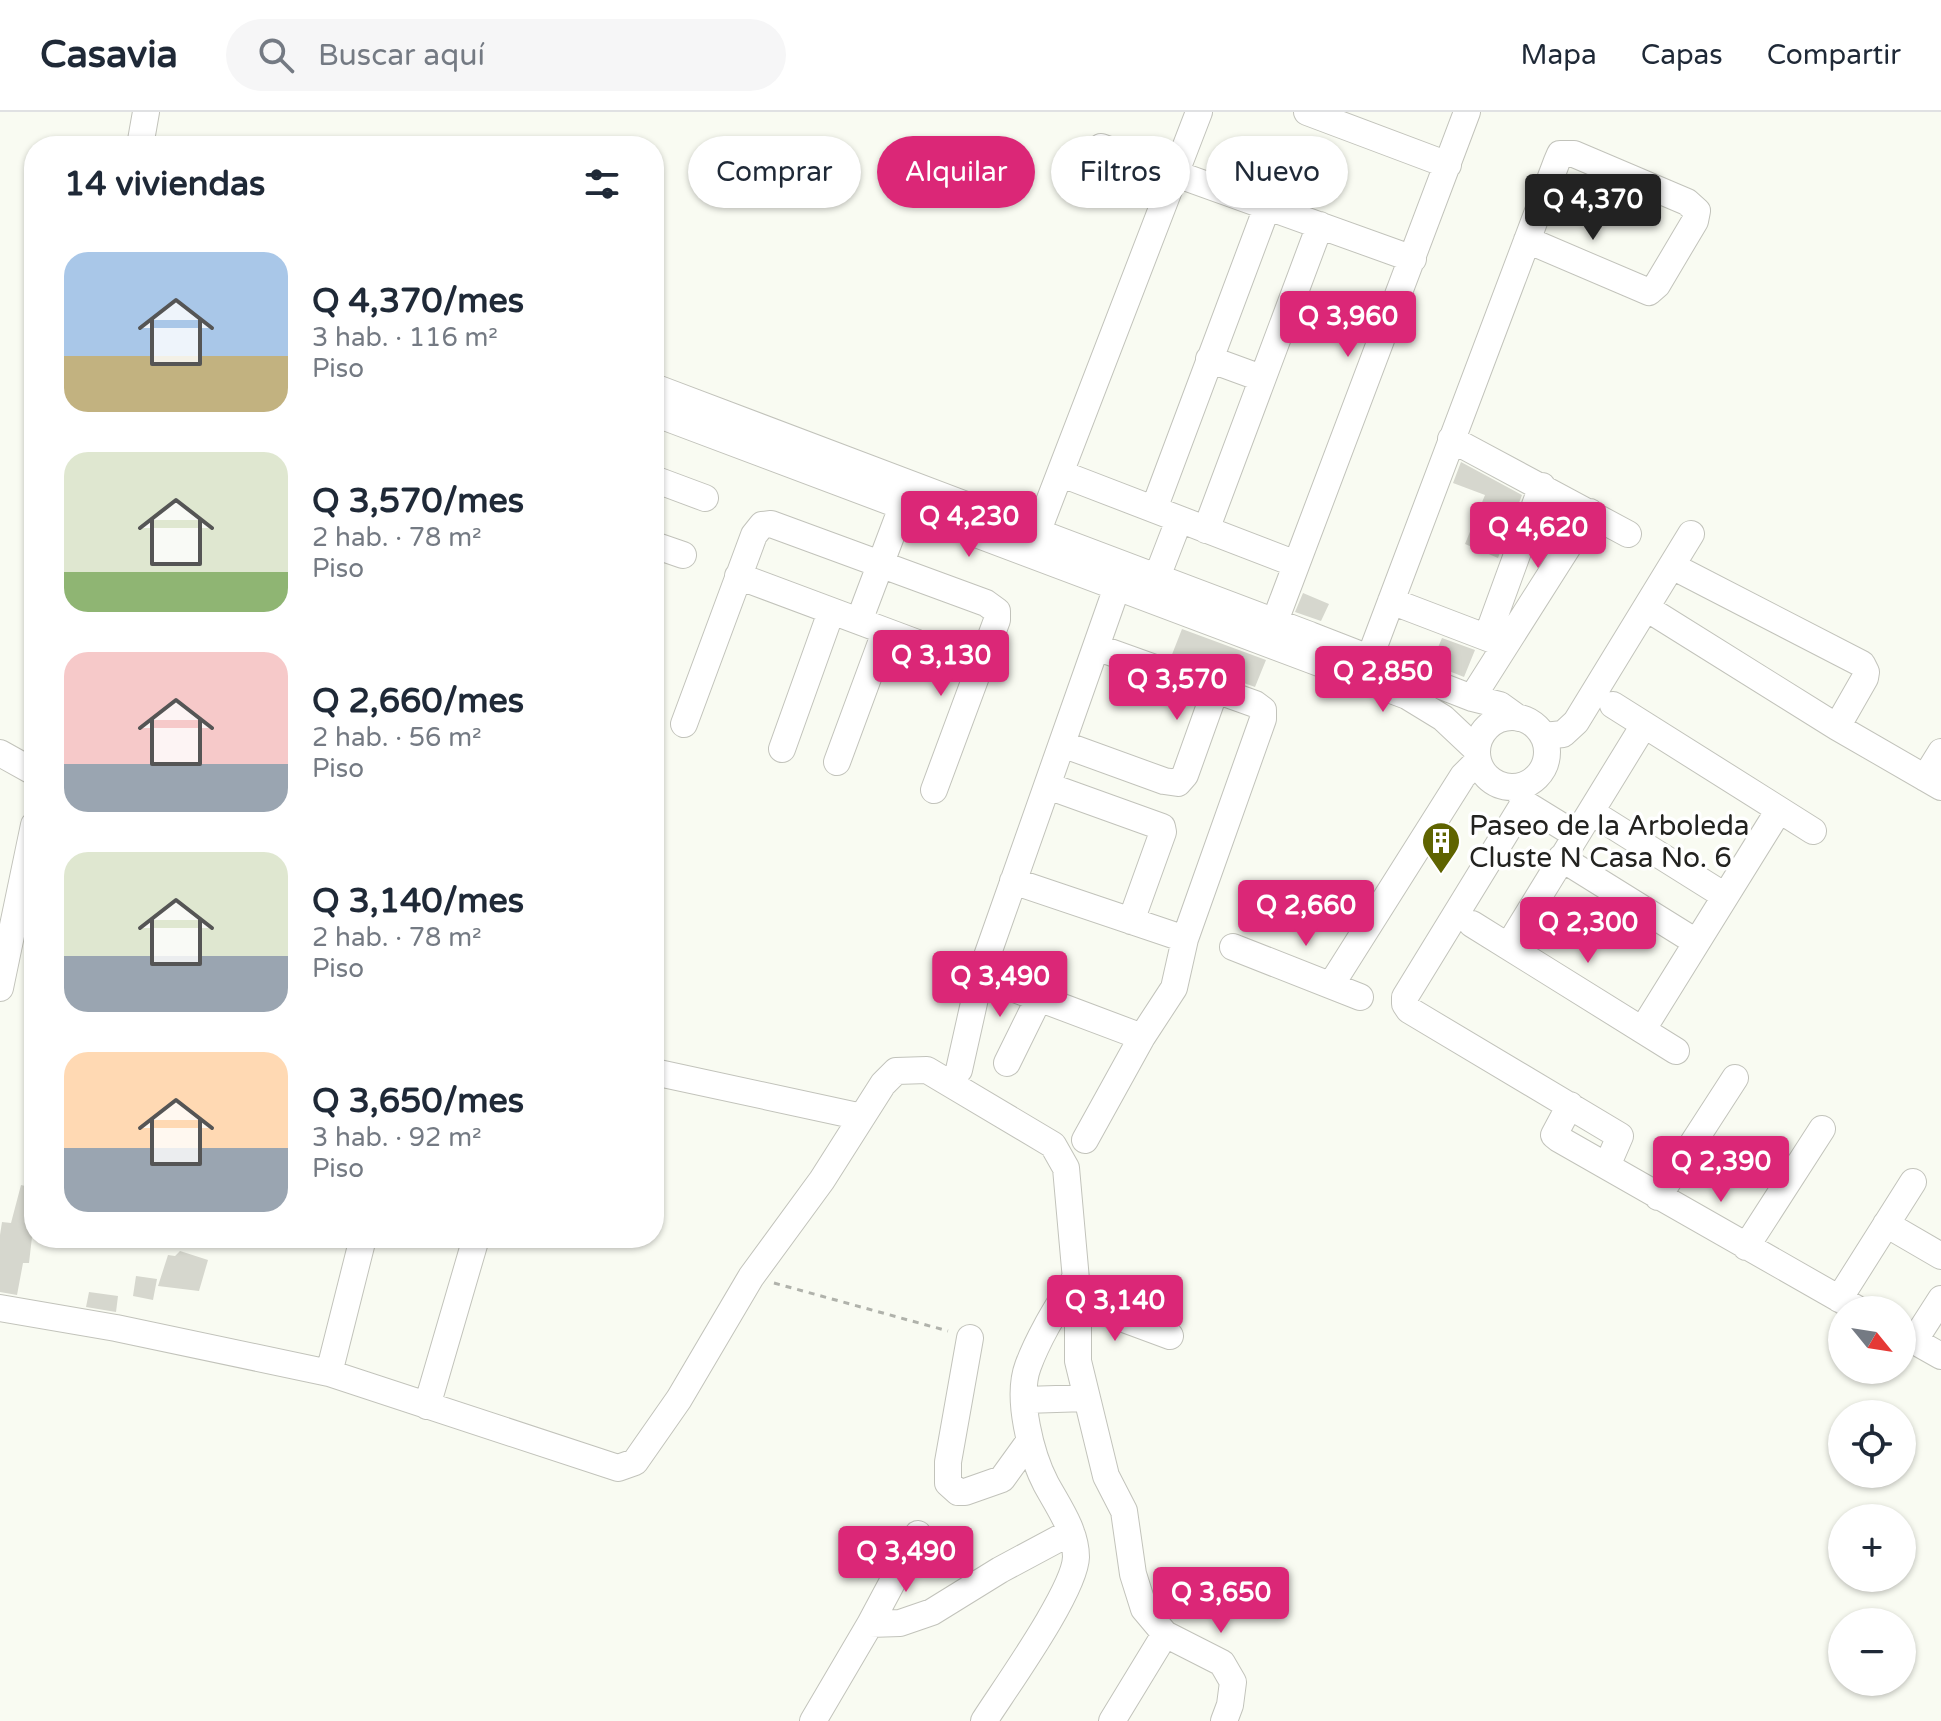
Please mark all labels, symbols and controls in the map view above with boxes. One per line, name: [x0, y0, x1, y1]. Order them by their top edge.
search box: [226, 19, 786, 91]
text: Casavia: [40, 32, 178, 78]
icon: search: [254, 33, 298, 77]
text: Buscar aquí: [318, 37, 485, 74]
text: Mapa: [1520, 38, 1597, 72]
text: Capas: [1641, 38, 1723, 72]
text: Compartir: [1767, 38, 1901, 72]
chip: Comprar: [688, 136, 861, 208]
chip: Alquilar: [877, 136, 1035, 208]
chip: Filtros: [1051, 136, 1190, 208]
chip: Nuevo: [1206, 136, 1348, 208]
icon: filters: [580, 162, 624, 206]
text: 14 viviendas: [64, 164, 265, 205]
pin: Q 4,370: [1519, 174, 1667, 242]
text: Q 4,370: [1543, 184, 1643, 215]
text: Q 4,370/mes: [312, 281, 524, 322]
icon: home: [128, 284, 224, 380]
pin: Q 3,960: [1274, 291, 1422, 359]
text: Q 3,960: [1298, 301, 1398, 332]
text: 3 hab. · 116 m²: [312, 322, 498, 353]
text: Piso: [312, 353, 364, 384]
text: Q 3,570/mes: [312, 481, 524, 522]
icon: home: [128, 484, 224, 580]
pin: Q 4,230: [895, 491, 1043, 559]
text: Q 4,230: [919, 501, 1019, 532]
pin: Q 4,620: [1464, 502, 1612, 570]
text: Q 4,620: [1488, 512, 1588, 543]
text: 2 hab. · 78 m²: [312, 522, 482, 553]
text: Piso: [312, 553, 364, 584]
pin: Q 3,130: [867, 630, 1015, 698]
text: Q 3,130: [891, 640, 991, 671]
pin: Q 2,850: [1309, 646, 1457, 714]
pin: Q 3,570: [1103, 654, 1251, 722]
text: Q 2,850: [1333, 656, 1433, 687]
text: Q 3,570: [1127, 664, 1227, 695]
text: Q 2,660/mes: [312, 681, 524, 722]
icon: home: [128, 684, 224, 780]
text: 2 hab. · 56 m²: [312, 722, 482, 753]
text: Piso: [312, 753, 364, 784]
place label: Paseo de la Arboleda Cluste N Casa No. 6: [1469, 809, 1750, 875]
building icon: Paseo de la Arboleda Cluste N Casa No. 6: [1420, 820, 1462, 875]
pin: Q 2,660: [1232, 880, 1380, 948]
text: Q 3,140/mes: [312, 881, 524, 922]
icon: home: [128, 884, 224, 980]
text: Q 2,660: [1256, 890, 1356, 921]
pin: Q 2,300: [1514, 897, 1662, 965]
text: Q 2,300: [1538, 907, 1638, 938]
text: 2 hab. · 78 m²: [312, 922, 482, 953]
pin: Q 3,490: [926, 951, 1074, 1019]
text: Piso: [312, 953, 364, 984]
text: Q 3,490: [950, 961, 1050, 992]
text: Q 3,650/mes: [312, 1081, 524, 1122]
icon: home: [128, 1084, 224, 1180]
text: 3 hab. · 92 m²: [312, 1122, 482, 1153]
pin: Q 2,390: [1647, 1136, 1795, 1204]
text: Q 2,390: [1671, 1146, 1771, 1177]
text: Piso: [312, 1153, 364, 1184]
pin: Q 3,140: [1041, 1275, 1189, 1343]
text: Q 3,140: [1065, 1285, 1165, 1316]
north arrow: [1828, 1296, 1916, 1384]
map controls: [1828, 1296, 1916, 1696]
button: locate: [1828, 1400, 1916, 1488]
button: +: [1828, 1504, 1916, 1592]
pin: Q 3,490: [832, 1526, 980, 1594]
text: Q 3,490: [856, 1536, 956, 1567]
pin: Q 3,650: [1147, 1567, 1295, 1635]
text: Q 3,650: [1171, 1577, 1271, 1608]
button: −: [1828, 1608, 1916, 1696]

